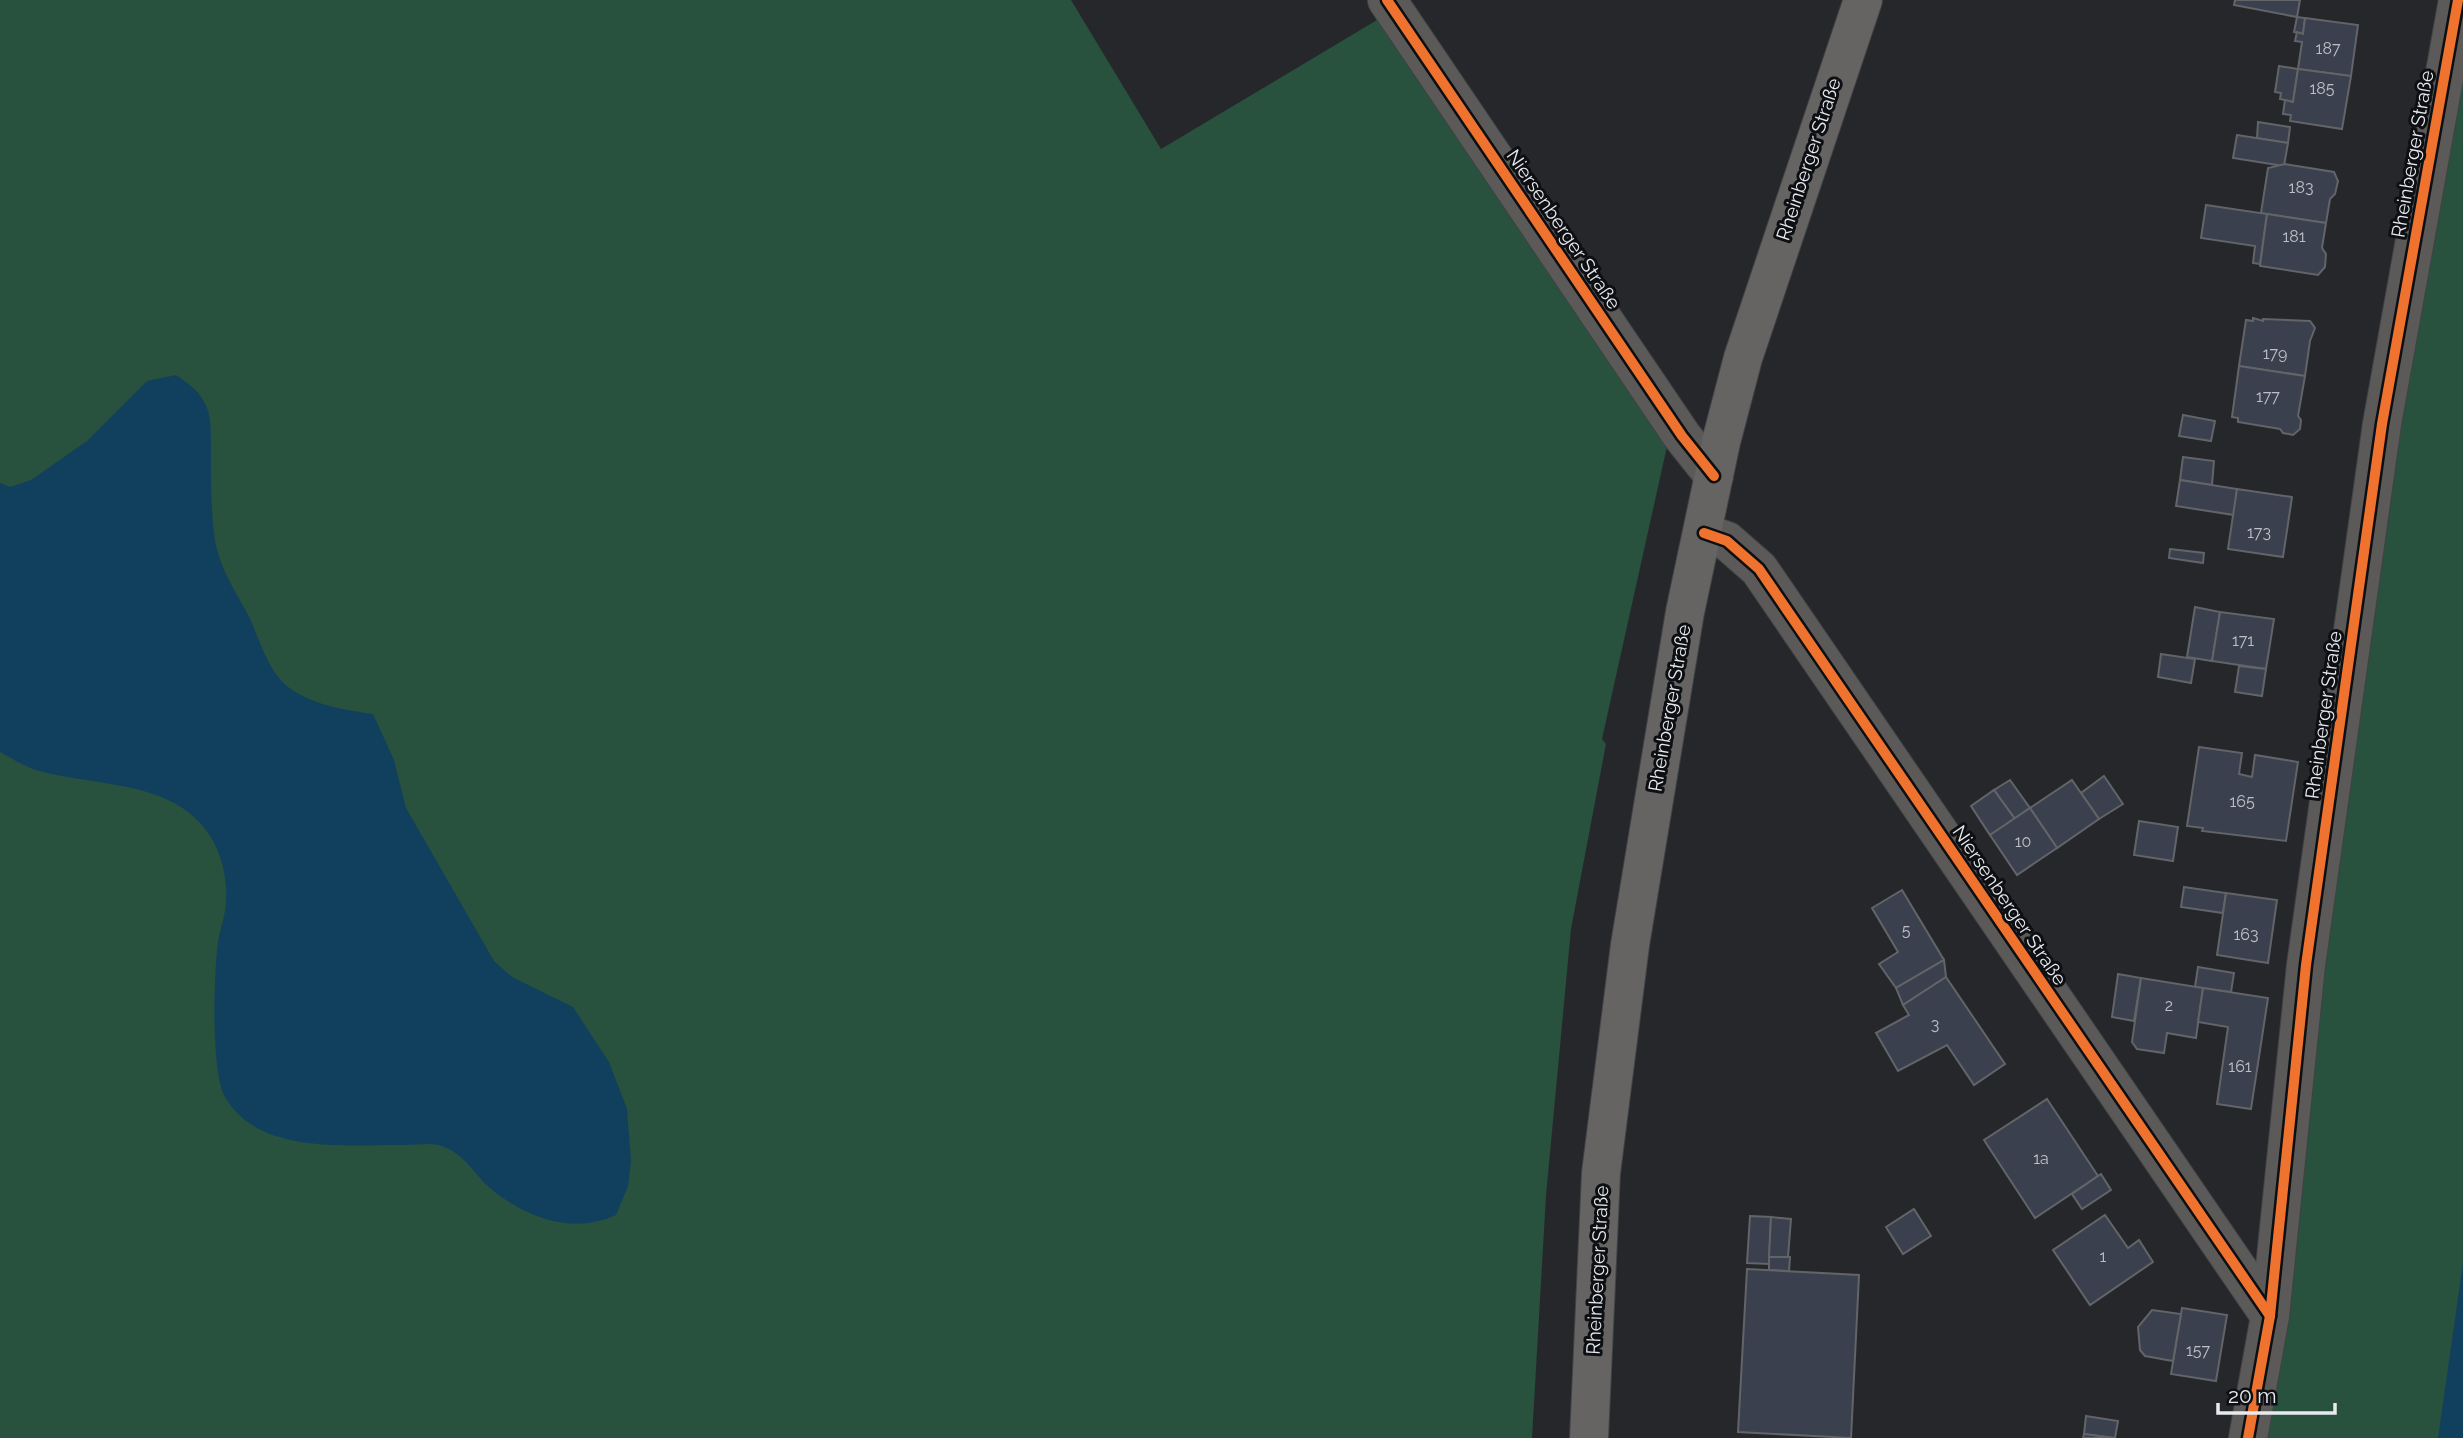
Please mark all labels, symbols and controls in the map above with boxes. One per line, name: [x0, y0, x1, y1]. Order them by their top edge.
house number: 187: [2316, 39, 2341, 58]
street label: Rheinberger Straße: [2386, 69, 2438, 239]
street label: Rheinberger Straße: [1771, 75, 1845, 243]
house number: 185: [2309, 79, 2335, 98]
street label: Niersenberger Straße: [1502, 145, 1626, 313]
house number: 183: [2289, 178, 2313, 197]
house number: 181: [2282, 227, 2306, 246]
house number: 179: [2263, 344, 2287, 363]
house number: 177: [2256, 387, 2280, 406]
house number: 173: [2247, 523, 2271, 542]
street label: Rheinberger Straße: [1643, 623, 1695, 793]
street label: Rheinberger Straße: [2300, 630, 2346, 800]
house number: 171: [2232, 631, 2254, 650]
house number: 165: [2229, 792, 2255, 811]
street label: Niersenberger Straße: [1948, 821, 2072, 989]
house number: 10: [2015, 832, 2031, 851]
house number: 5: [1902, 921, 1911, 940]
house number: 163: [2233, 925, 2259, 944]
house number: 2: [2165, 996, 2173, 1015]
house number: 3: [1931, 1015, 1939, 1034]
house number: 161: [2228, 1057, 2252, 1076]
house number: 1a: [2033, 1149, 2049, 1168]
street label: Rheinberger Straße: [1582, 1185, 1612, 1355]
house number: 1: [2100, 1247, 2107, 1266]
house number: 157: [2186, 1341, 2210, 1360]
scale bar: [2218, 1372, 2335, 1416]
text: 20 m: [2228, 1383, 2276, 1408]

